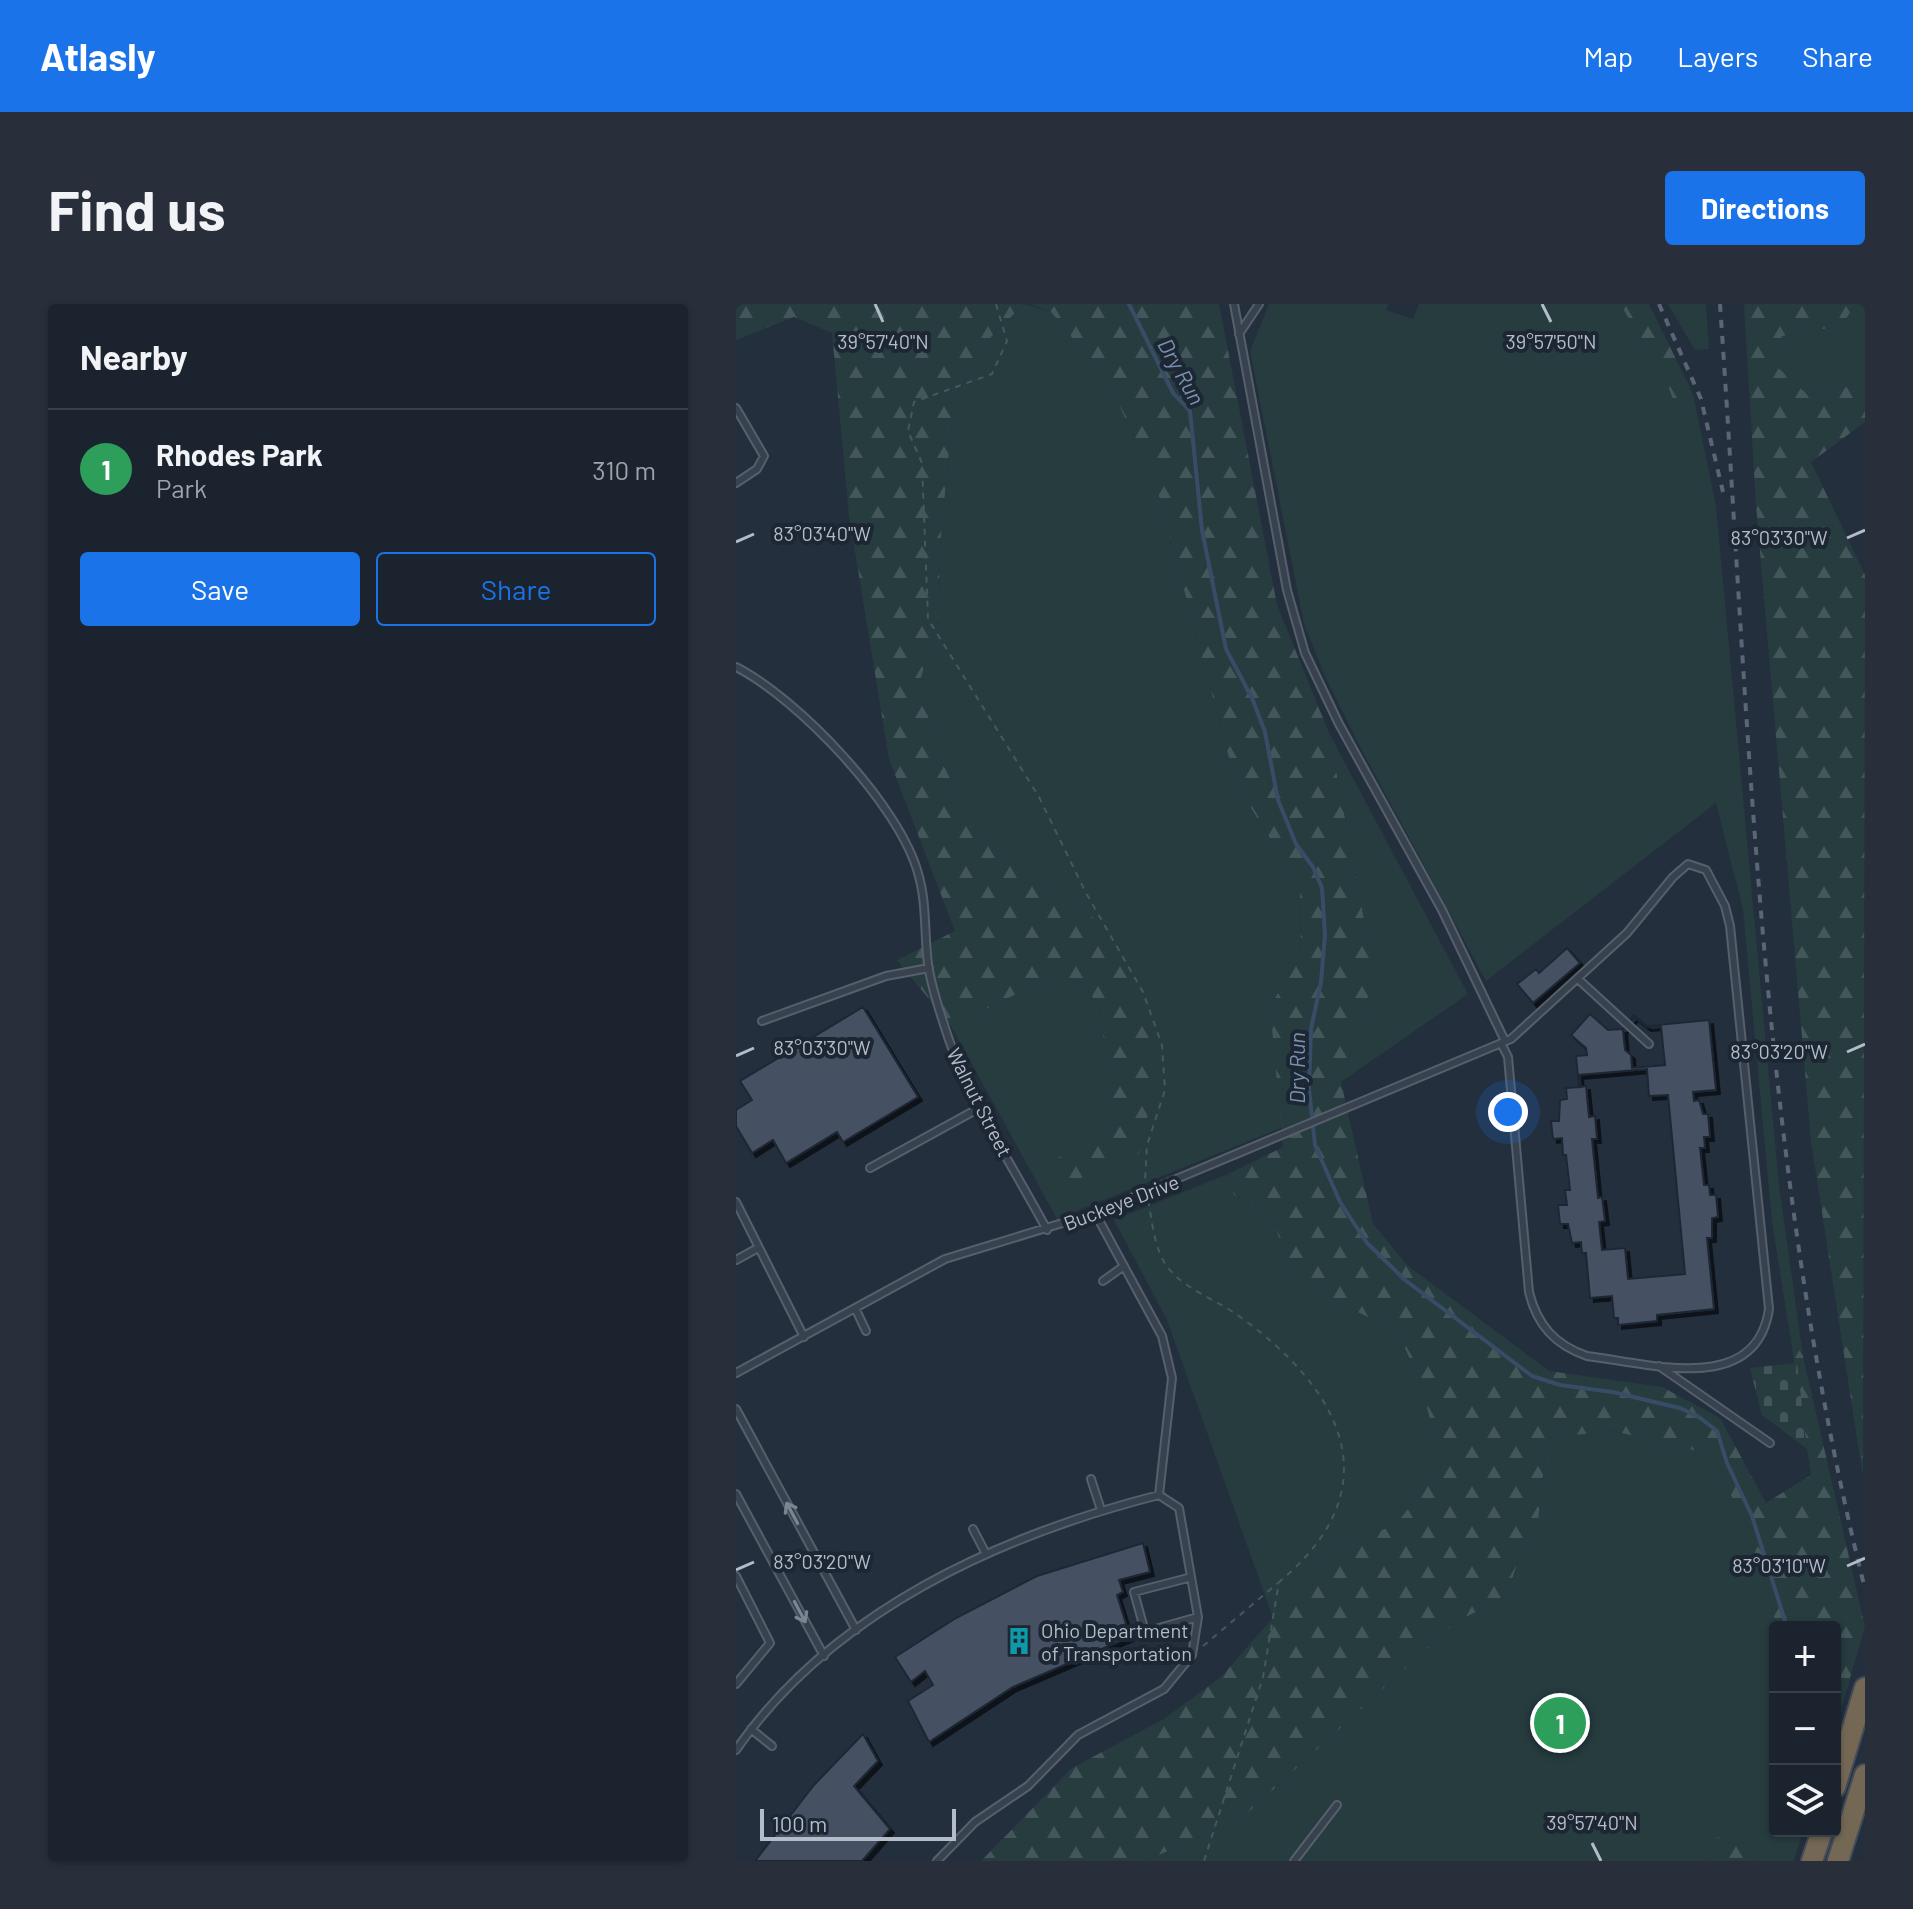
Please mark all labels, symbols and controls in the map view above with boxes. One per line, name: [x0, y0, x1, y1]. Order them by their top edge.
text: Atlasly: [40, 33, 156, 79]
text: Map: [1583, 39, 1633, 73]
text: Layers: [1677, 39, 1758, 73]
text: Share: [1802, 39, 1873, 73]
button: Directions: [1665, 171, 1865, 245]
text: Find us: [48, 175, 226, 242]
text: 39°57'40"N: [837, 329, 929, 353]
text: 39°57'50"N: [1505, 329, 1597, 353]
water label: Dry Run: [1153, 333, 1211, 409]
text: Nearby: [80, 336, 188, 377]
text: Rhodes Park: [156, 436, 323, 472]
text: 1: [101, 454, 111, 485]
text: 310 m: [592, 454, 656, 485]
text: Park: [156, 472, 207, 503]
text: 83°03'40"W: [773, 521, 871, 545]
text: 83°03'30"W: [1731, 525, 1828, 549]
button: Save: [80, 552, 360, 626]
button: Share: [376, 552, 656, 626]
water label: Dry Run: [1283, 1032, 1309, 1104]
text: 83°03'30"W: [774, 1035, 871, 1059]
text: 83°03'20"W: [1730, 1039, 1828, 1063]
street label: Walnut Street: [942, 1044, 1018, 1160]
your location: [1488, 1092, 1528, 1132]
street label: Buckeye Drive: [1060, 1169, 1182, 1235]
one-way arrow: [784, 1501, 799, 1525]
text: 83°03'20"W: [773, 1549, 871, 1573]
text: 83°03'10"W: [1732, 1553, 1826, 1577]
one-way arrow: [792, 1600, 808, 1623]
place label: Ohio Department of Transportation: [1041, 1618, 1192, 1665]
map controls: [1769, 1621, 1841, 1837]
button: +: [1769, 1621, 1841, 1693]
building icon: Ohio Department of Transportation: [1004, 1626, 1034, 1656]
pin: 1: [1534, 1693, 1586, 1753]
button: −: [1769, 1693, 1841, 1765]
button: layers: [1769, 1765, 1841, 1837]
scale bar: [760, 1805, 956, 1841]
text: 100 m: [772, 1810, 827, 1836]
text: 39°57'40"N: [1546, 1810, 1638, 1834]

